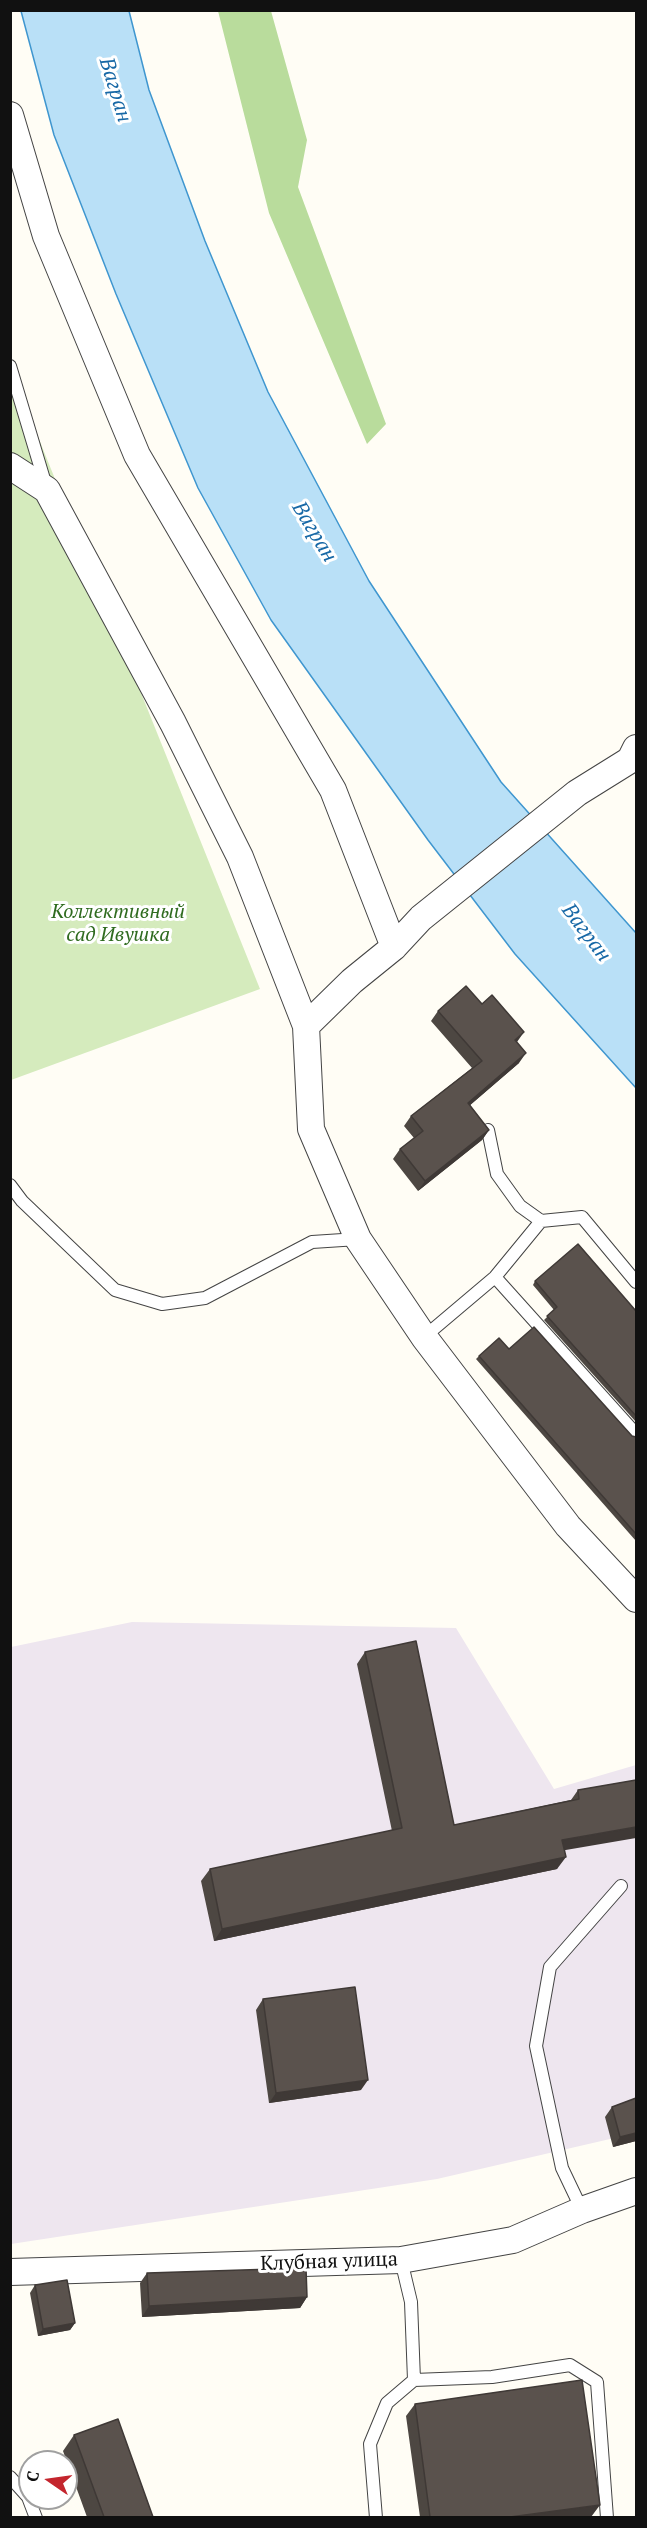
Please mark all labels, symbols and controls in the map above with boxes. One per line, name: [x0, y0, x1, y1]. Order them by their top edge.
water label: Вагран: [93, 55, 137, 125]
water label: Вагран: [286, 497, 342, 567]
water label: Вагран: [556, 899, 616, 967]
park label: Коллективный сад Ивушка: [51, 900, 185, 947]
street label: Клубная улица: [260, 2248, 398, 2276]
north arrow: [18, 2450, 78, 2510]
text: С: [21, 2469, 44, 2484]

